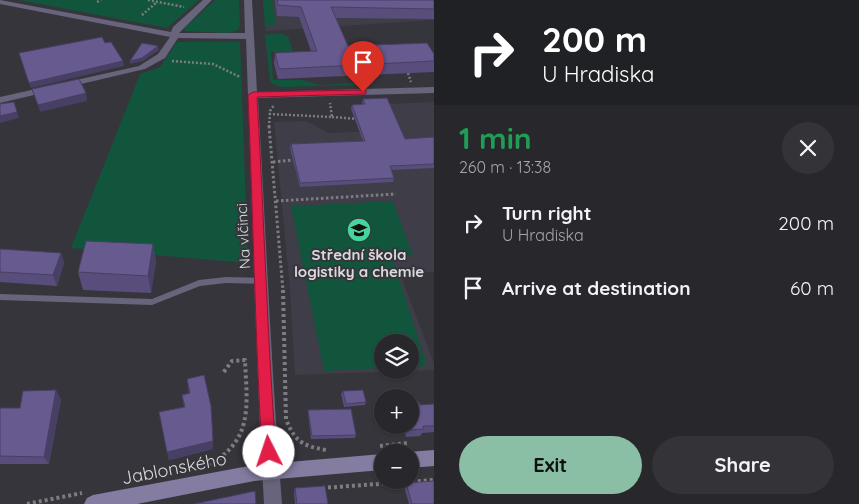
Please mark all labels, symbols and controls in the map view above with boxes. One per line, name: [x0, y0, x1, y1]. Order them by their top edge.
text: 200 m: [542, 17, 647, 61]
icon: right: [459, 20, 524, 85]
pin: [342, 41, 384, 92]
icon: arrive: [349, 48, 377, 76]
text: U Hradiska: [542, 60, 654, 88]
text: 1 min: [459, 119, 532, 157]
button: close: [782, 122, 834, 174]
text: 260 m · 13:38: [459, 157, 551, 177]
text: Turn right: [502, 201, 591, 225]
street label: Na vlčinci: [232, 202, 254, 270]
icon: right: [459, 209, 487, 237]
text: 200 m: [778, 211, 834, 235]
school or university icon: Střední škola logistiky a chemie: [346, 217, 372, 243]
text: U Hradiska: [502, 225, 584, 245]
place label: Střední škola logistiky a chemie: [294, 245, 424, 281]
icon: arrive: [459, 274, 487, 302]
text: Arrive at destination: [502, 276, 691, 300]
text: 60 m: [790, 276, 834, 300]
map controls: [374, 334, 419, 489]
button: layers: [374, 334, 419, 379]
button: +: [374, 389, 419, 434]
position arrow: [242, 425, 294, 477]
button: Exit: [459, 436, 642, 494]
button: Share: [652, 436, 834, 494]
button: −: [374, 444, 419, 489]
street label: Jablonského: [120, 447, 228, 489]

